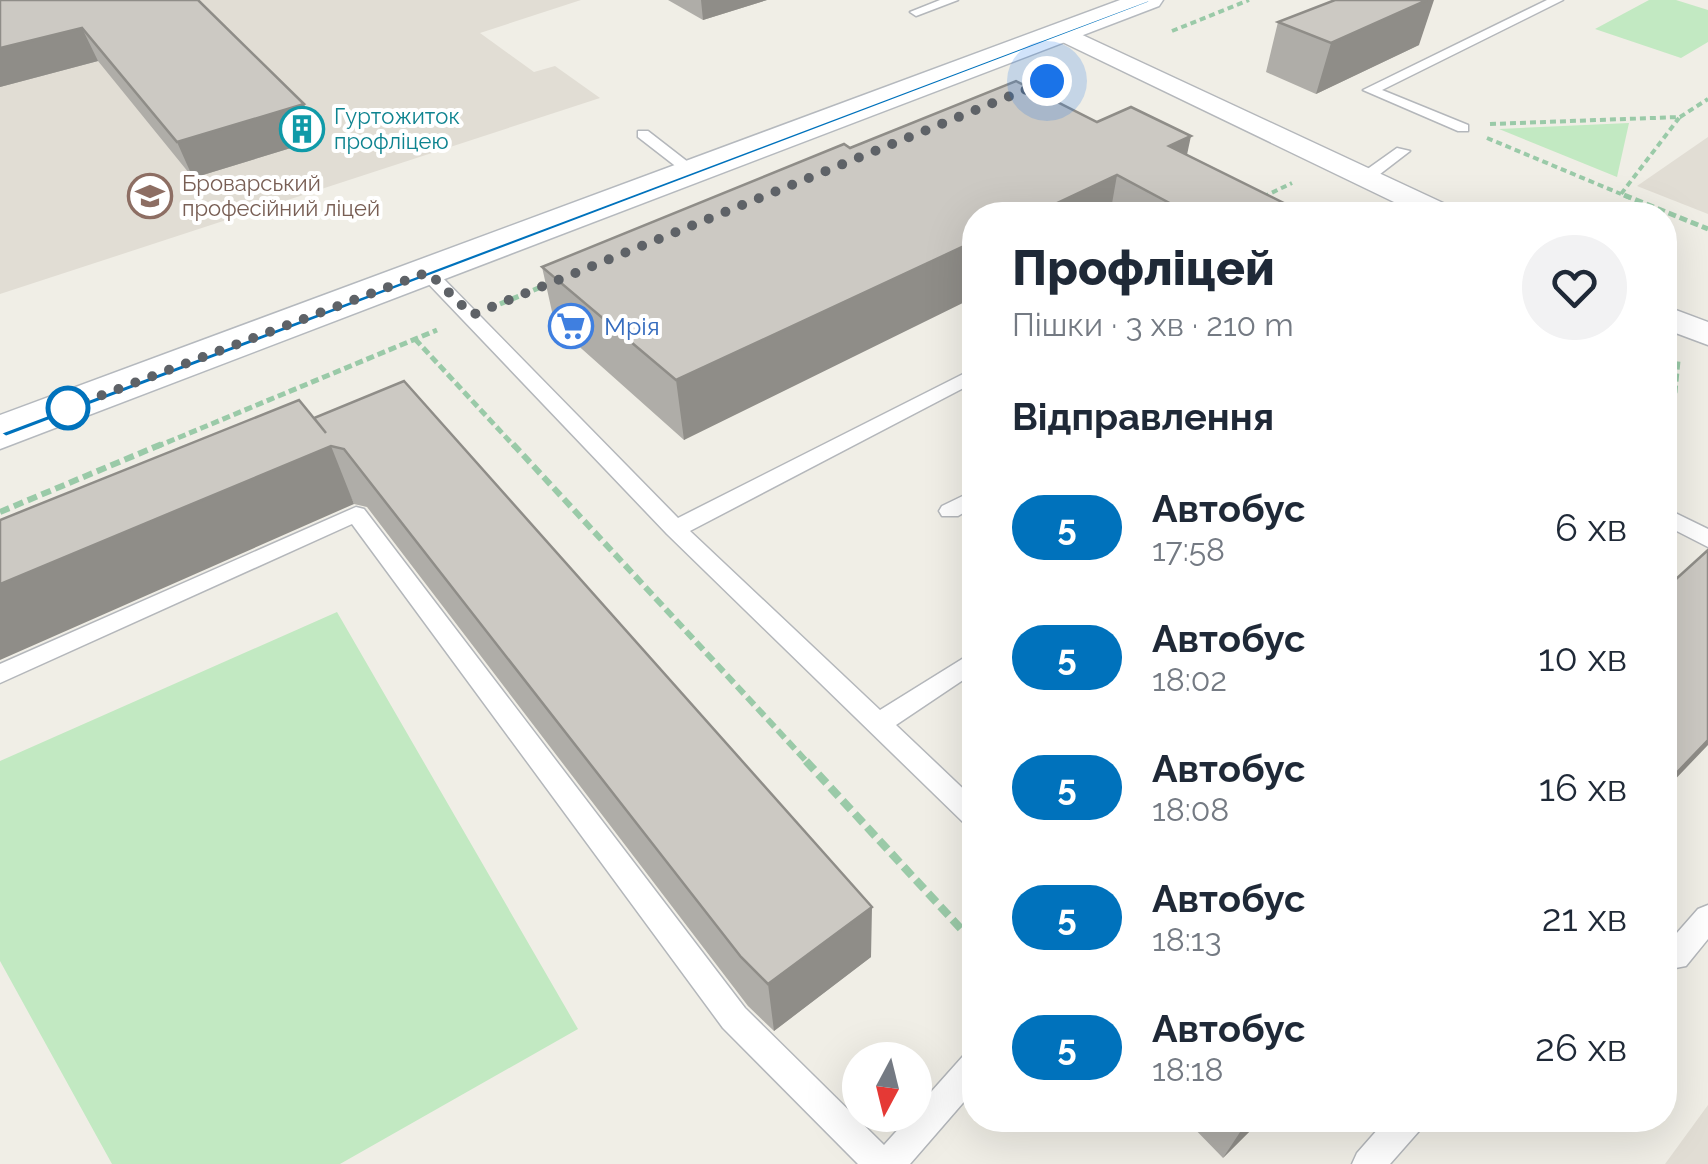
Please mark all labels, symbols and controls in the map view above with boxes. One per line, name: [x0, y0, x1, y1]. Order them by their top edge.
your location: [1022, 56, 1072, 106]
place label: Гуртожиток профліцею: [334, 103, 460, 154]
building icon: Гуртожиток профліцею: [279, 106, 325, 152]
place label: Броварський професійний ліцей: [182, 170, 380, 221]
school or university icon: Броварський професійний ліцей: [127, 173, 173, 219]
button: heart: [1522, 235, 1627, 340]
text: Профліцей: [1012, 240, 1275, 296]
supermarket icon: Мрія: [548, 303, 594, 349]
text: Пішки · 3 хв · 210 m: [1012, 306, 1294, 343]
place label: Мрія: [604, 311, 660, 341]
unlabelled marker: [47, 387, 89, 429]
text: Відправлення: [1012, 394, 1274, 439]
text: Автобус: [1152, 486, 1306, 531]
text: 6 хв: [1555, 505, 1627, 550]
text: 5: [1057, 507, 1077, 548]
text: 17:58: [1152, 531, 1225, 568]
text: Автобус: [1152, 616, 1306, 661]
text: 10 хв: [1538, 635, 1627, 680]
text: 5: [1057, 637, 1077, 678]
text: 18:02: [1152, 661, 1227, 698]
text: Автобус: [1152, 746, 1306, 791]
text: 16 хв: [1539, 765, 1627, 810]
text: 5: [1057, 767, 1077, 808]
text: 18:08: [1152, 791, 1229, 828]
text: Автобус: [1152, 876, 1306, 921]
text: 21 хв: [1542, 895, 1627, 940]
text: 5: [1057, 897, 1077, 938]
text: 18:13: [1152, 921, 1221, 958]
text: Автобус: [1152, 1006, 1306, 1051]
text: 26 хв: [1535, 1025, 1627, 1070]
text: 5: [1057, 1027, 1077, 1068]
north arrow: [842, 1042, 932, 1132]
map controls: [842, 1042, 932, 1132]
text: 18:18: [1152, 1051, 1223, 1088]

